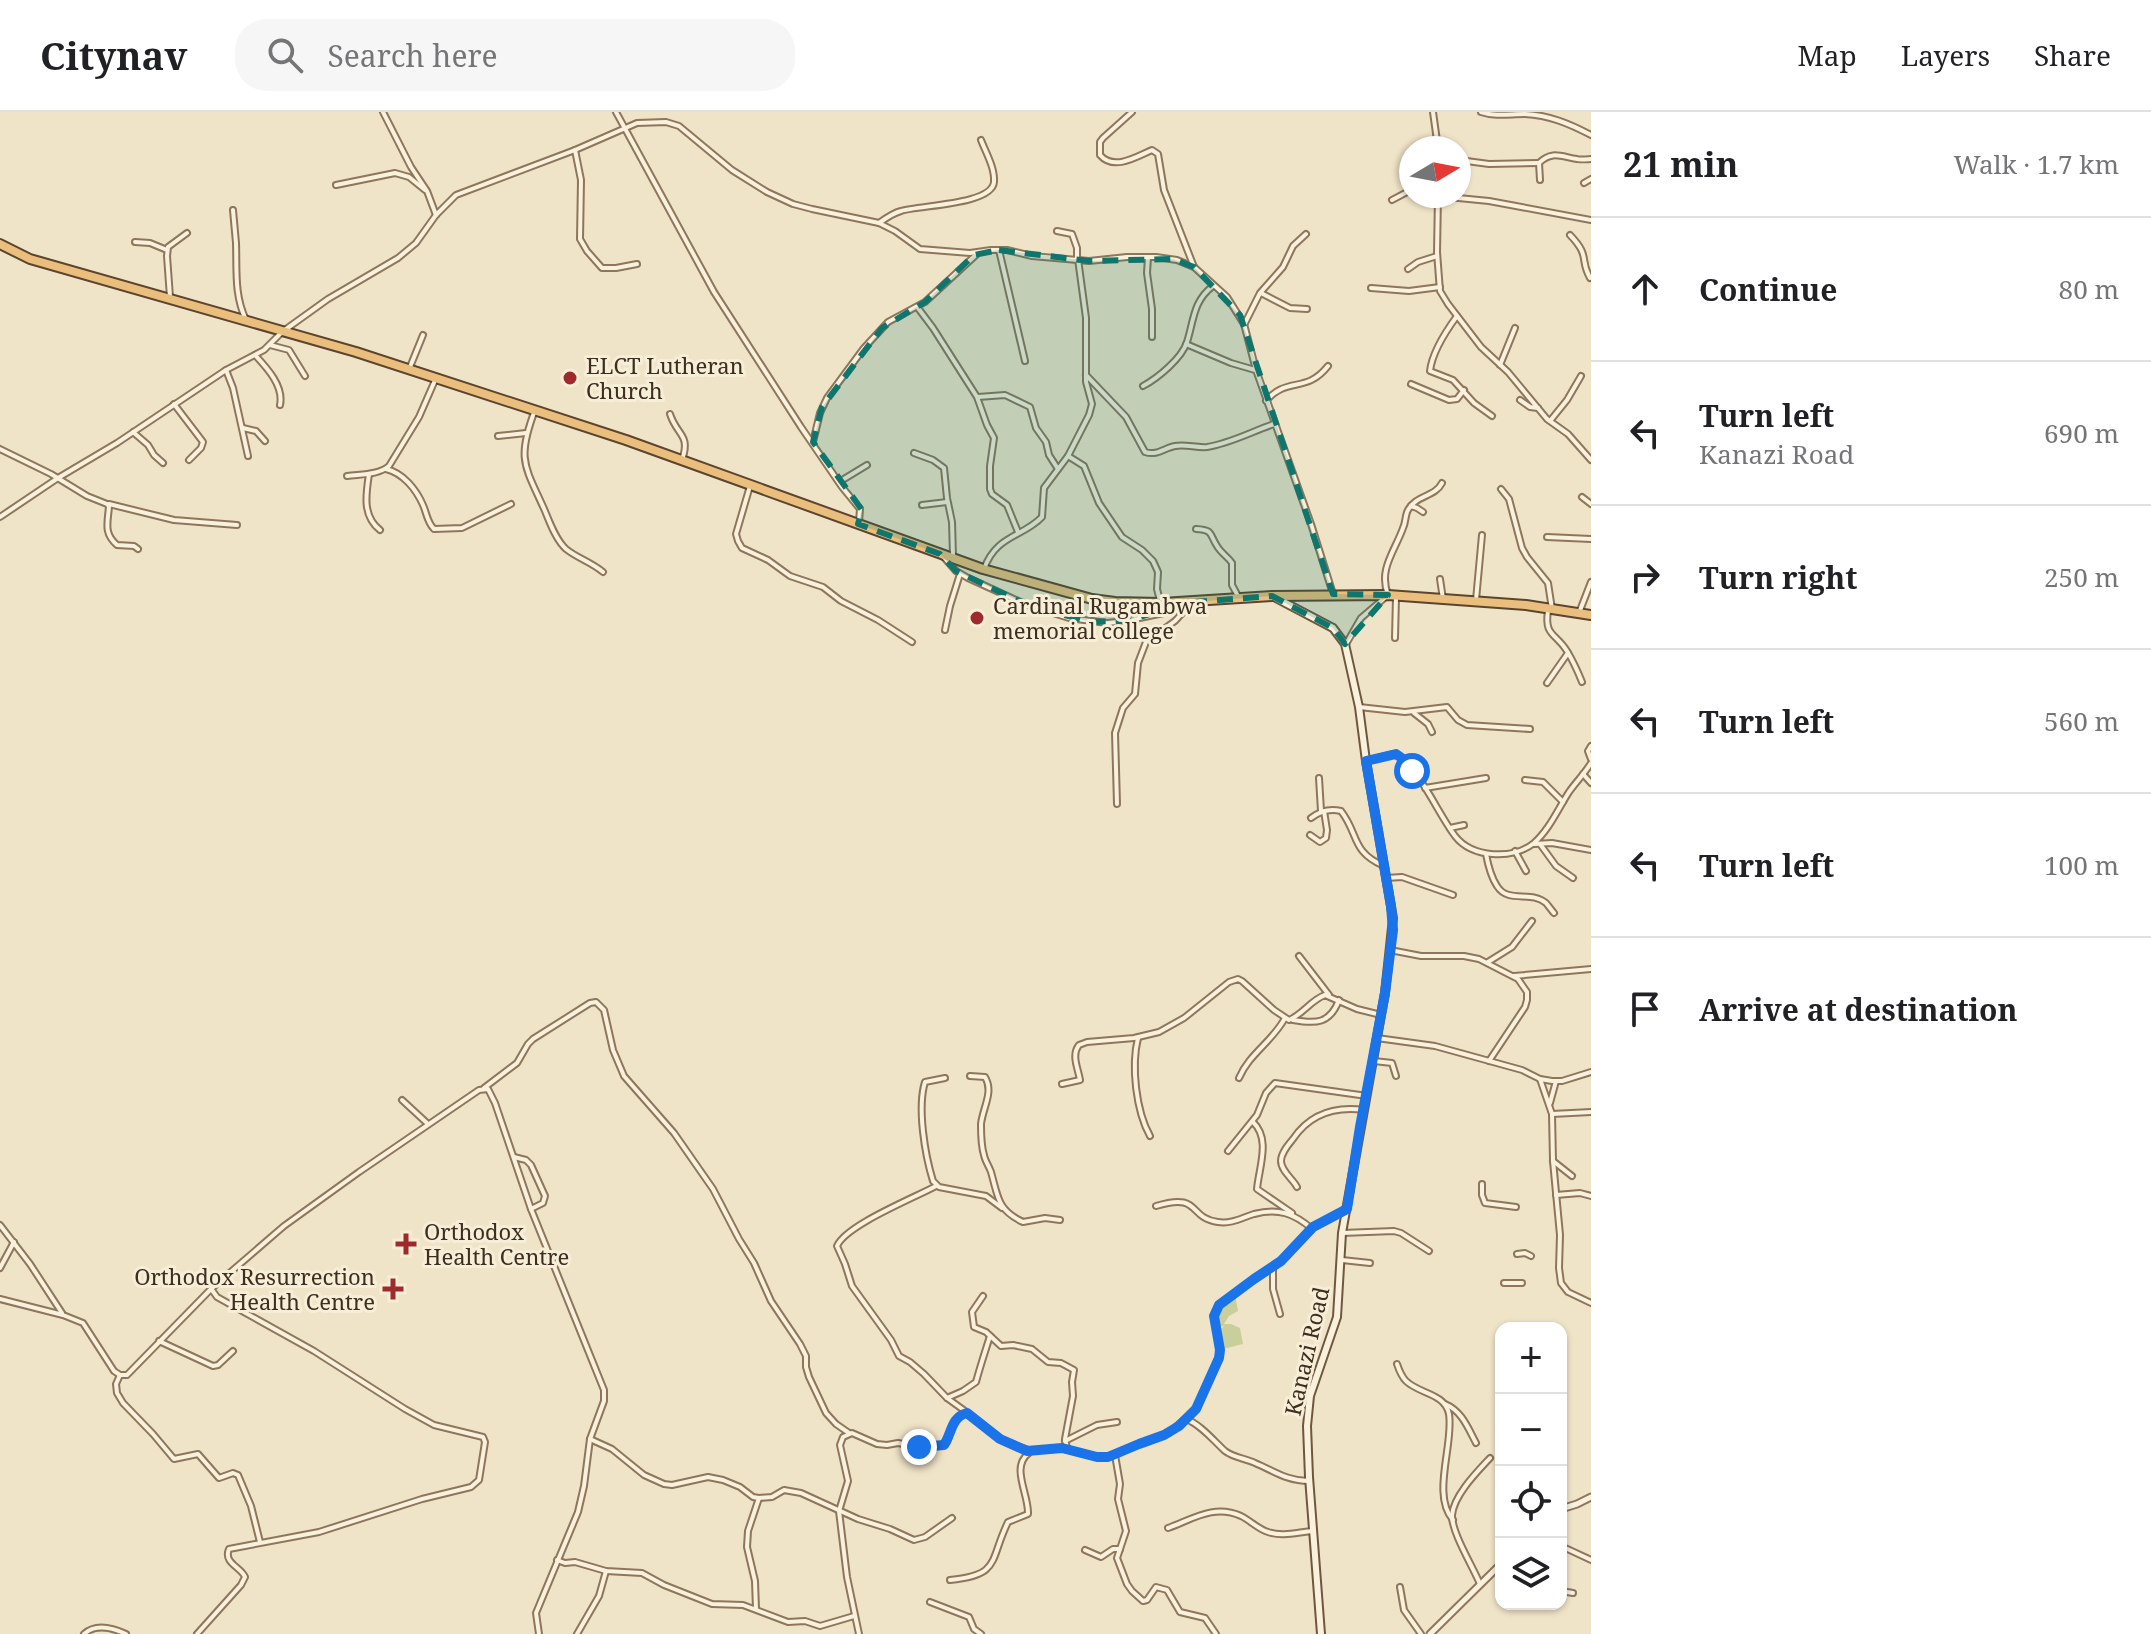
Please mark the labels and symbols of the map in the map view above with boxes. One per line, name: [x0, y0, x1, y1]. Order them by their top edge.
north arrow: [1399, 136, 1471, 208]
place label: ELCT Lutheran Church: [586, 350, 744, 405]
marker: ELCT Lutheran Church: [561, 369, 579, 387]
place label: Cardinal Rugambwa memorial college: [993, 590, 1207, 645]
marker: Cardinal Rugambwa memorial college: [968, 609, 986, 627]
route start: [1394, 753, 1430, 789]
place label: Orthodox Health Centre: [424, 1216, 569, 1271]
marker: Orthodox Health Centre: [395, 1233, 417, 1255]
place label: Orthodox Resurrection Health Centre: [134, 1261, 375, 1316]
marker: Orthodox Resurrection Health Centre: [382, 1278, 404, 1300]
street label: Kanazi Road: [1277, 1283, 1336, 1418]
route end: [901, 1429, 937, 1465]

